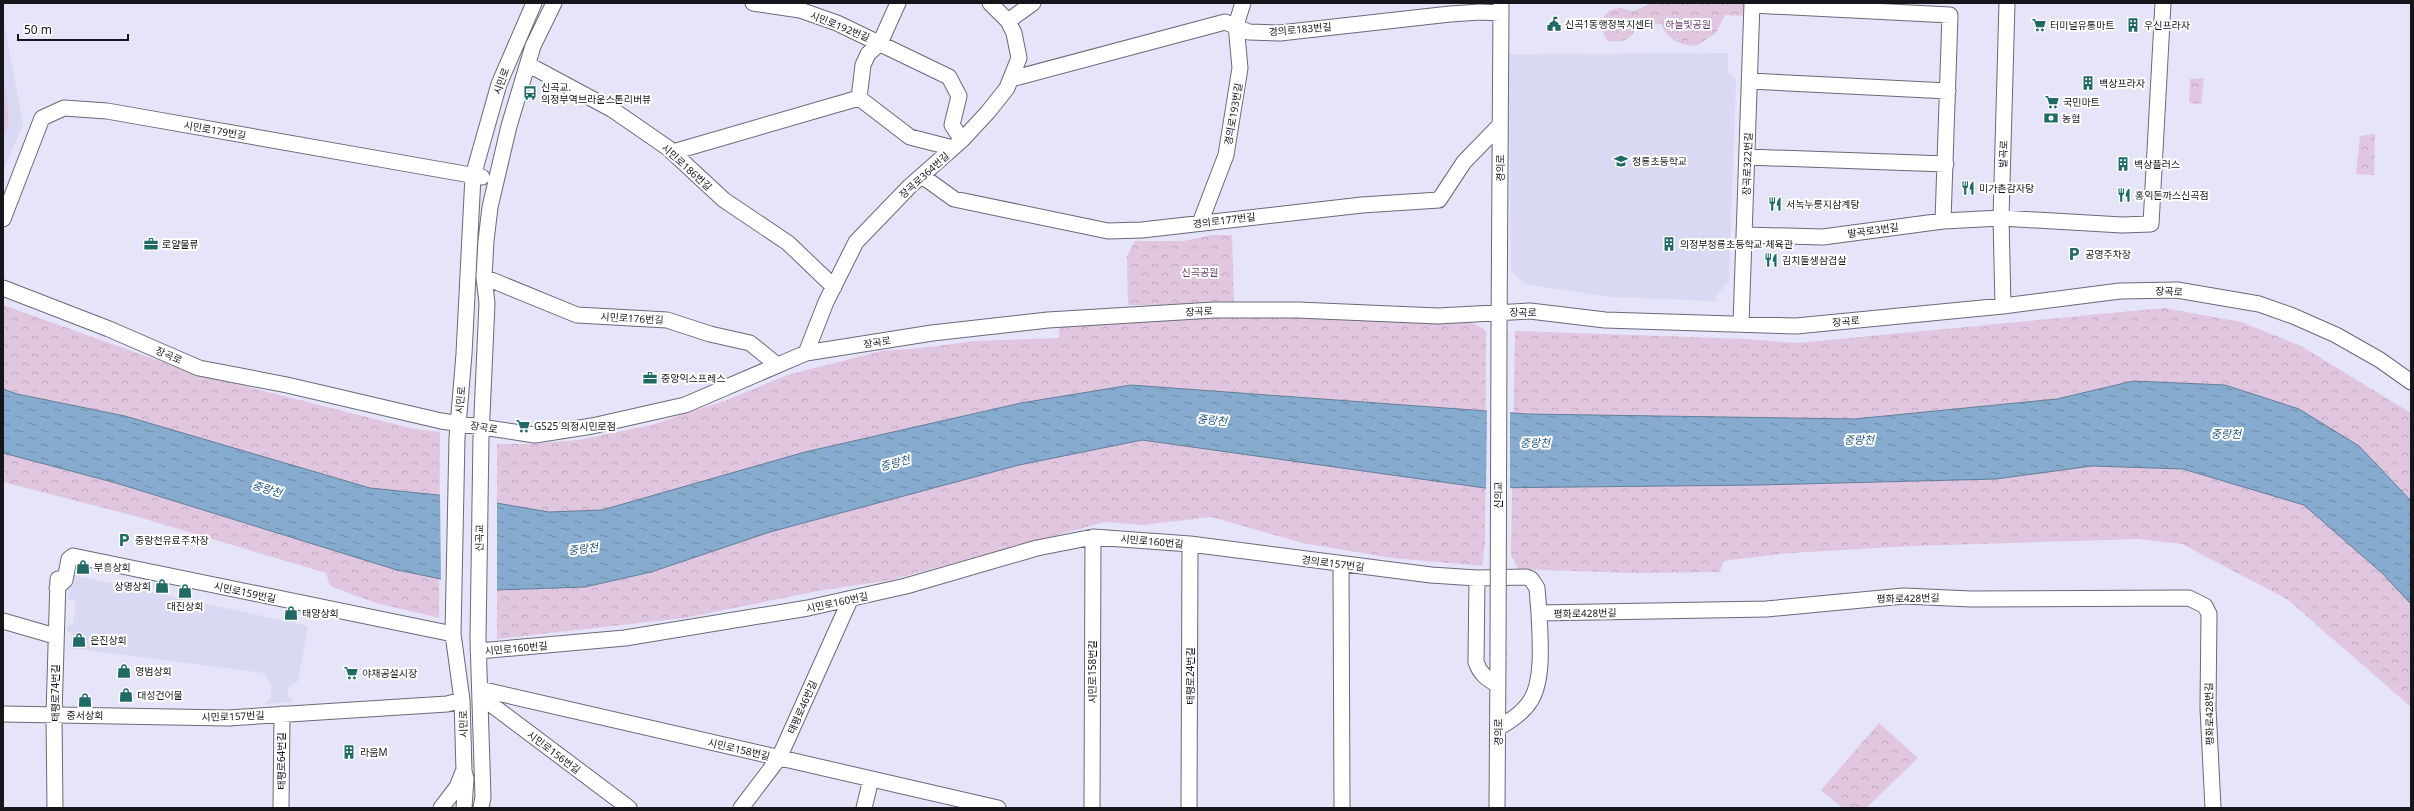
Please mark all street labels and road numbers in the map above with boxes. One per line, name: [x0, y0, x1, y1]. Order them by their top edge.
street label: 시민로192번길: [808, 8, 872, 44]
street label: 경의로183번길: [1268, 19, 1332, 39]
street label: 시민로: [490, 66, 512, 96]
street label: 경의로193번길: [1221, 82, 1245, 146]
street label: 시민로179번길: [183, 118, 247, 142]
street label: 장곡로322번길: [1739, 132, 1755, 196]
street label: 발곡로: [1996, 140, 2010, 168]
street label: 시민로186번길: [659, 141, 715, 193]
street label: 장곡로364번길: [896, 149, 952, 201]
street label: 경의로: [1493, 154, 1507, 182]
street label: 경의로177번길: [1192, 209, 1256, 231]
street label: 발곡로3번길: [1846, 219, 1900, 241]
street label: 장곡로: [2155, 284, 2183, 298]
street label: 장곡로: [1185, 303, 1213, 319]
street label: 장곡로: [1509, 305, 1537, 319]
street label: 시민로176번길: [600, 309, 664, 327]
street label: 장곡로: [1832, 313, 1860, 329]
street label: 장곡로: [862, 333, 892, 351]
street label: 장곡로: [154, 343, 184, 367]
street label: 시민로: [452, 386, 468, 414]
street label: 장곡로: [469, 418, 499, 436]
street label: 신의교: [1491, 481, 1505, 509]
street label: 신곡교: [472, 524, 486, 552]
street label: 시민로160번길: [1120, 531, 1184, 551]
street label: 경의로157번길: [1301, 552, 1365, 574]
street label: 시민로159번길: [213, 579, 277, 605]
street label: 시민로160번길: [805, 589, 869, 615]
street label: 평화로428번길: [1876, 590, 1940, 606]
street label: 평화로428번길: [1553, 605, 1617, 621]
street label: 시민로160번길: [484, 638, 548, 658]
street label: 시민로158번길: [1085, 640, 1099, 704]
street label: 태평로24번길: [1183, 647, 1197, 705]
street label: 태평로74번길: [48, 664, 62, 722]
street label: 태평로46번길: [784, 678, 820, 736]
street label: 평화로428번길: [2201, 682, 2217, 746]
street label: 시민로157번길: [201, 708, 265, 724]
street label: 시민로: [456, 710, 470, 738]
street label: 경의로: [1491, 718, 1505, 746]
street label: 시민로156번길: [525, 727, 583, 777]
street label: 태평로64번길: [274, 732, 288, 790]
street label: 시민로158번길: [707, 735, 771, 763]

